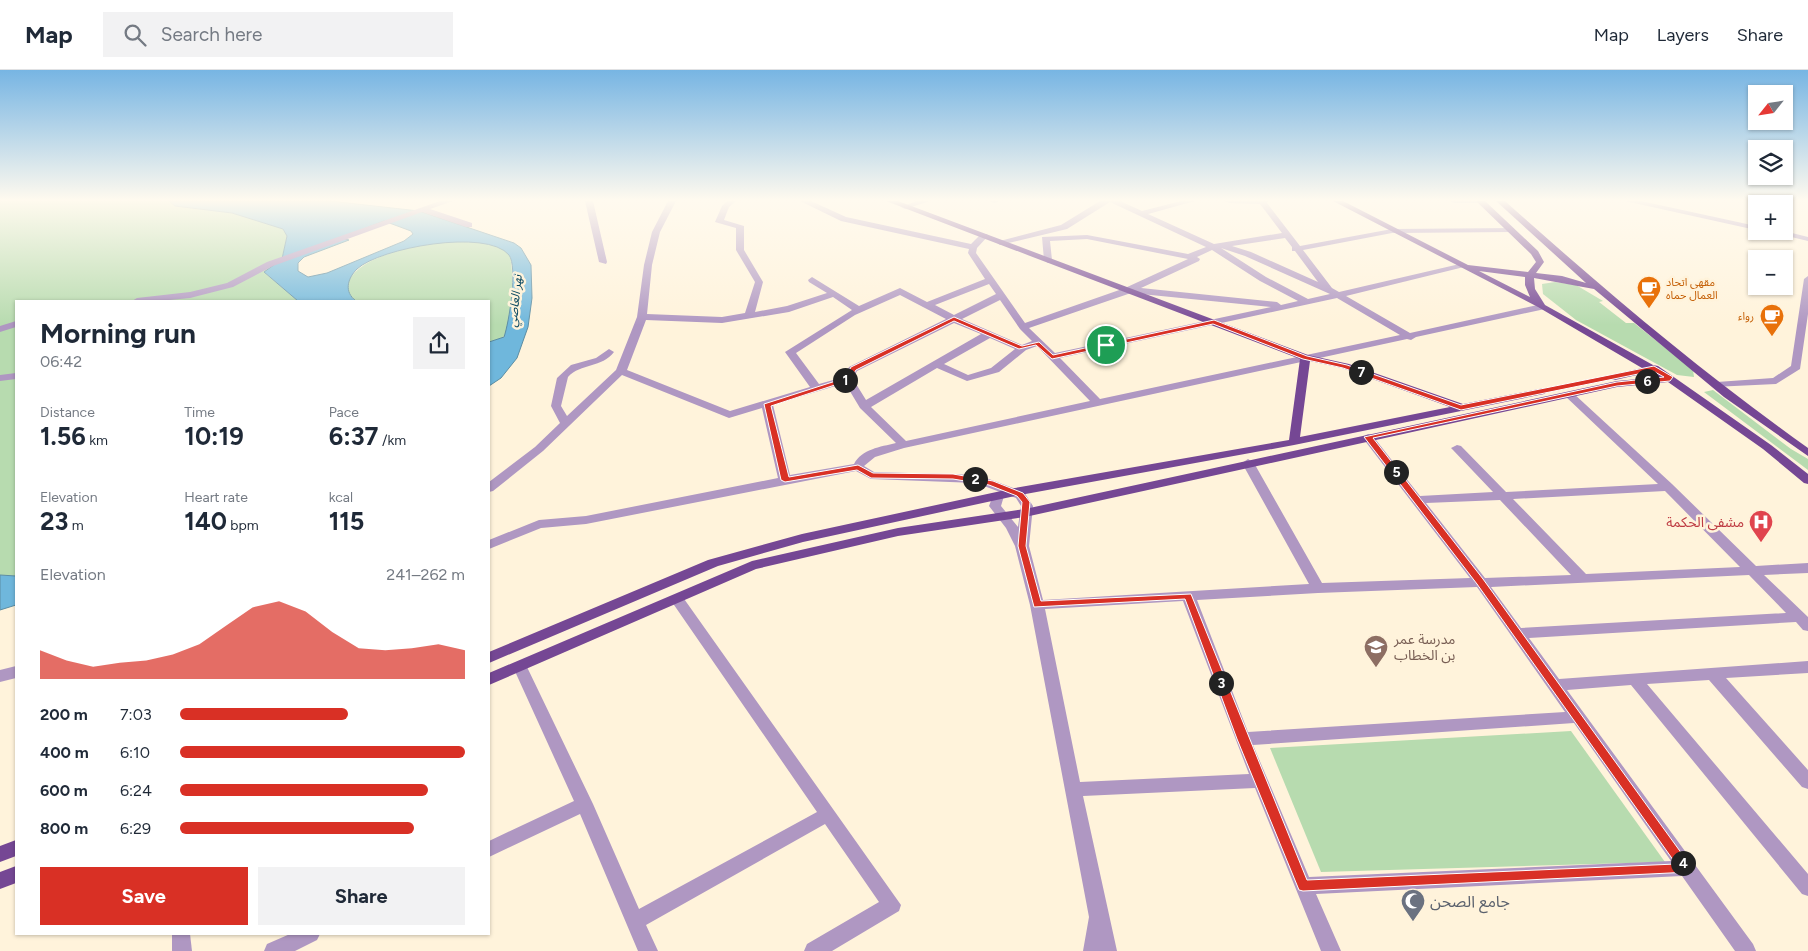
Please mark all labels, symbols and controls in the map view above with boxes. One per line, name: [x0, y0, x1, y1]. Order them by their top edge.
search box: [103, 12, 453, 57]
text: Map: [25, 20, 73, 49]
icon: search: [121, 21, 149, 49]
text: Search here: [161, 23, 262, 46]
text: Map: [1594, 24, 1629, 46]
text: Layers: [1657, 24, 1709, 46]
text: Share: [1737, 24, 1783, 46]
north arrow: [1748, 85, 1792, 130]
map controls: [1748, 85, 1793, 295]
button: layers: [1748, 140, 1793, 185]
button: +: [1748, 195, 1793, 240]
button: −: [1748, 250, 1793, 295]
water label: نهر العاصي: [505, 273, 528, 328]
cafe icon: مقهى اتحاد العمال حماه: [1636, 275, 1662, 309]
place label: مقهى اتحاد العمال حماه: [1666, 276, 1718, 302]
cafe icon: رواء: [1759, 303, 1785, 337]
place label: رواء: [1738, 310, 1754, 323]
text: Morning run: [40, 316, 196, 350]
button: share: [413, 317, 465, 369]
pin: [1085, 324, 1127, 366]
icon: arrive: [1092, 331, 1120, 359]
text: 06:42: [40, 352, 82, 371]
pin: 7: [1348, 360, 1374, 384]
text: 7: [1358, 364, 1365, 381]
pin: 1: [832, 368, 858, 392]
pin: 6: [1634, 368, 1660, 394]
text: 1: [843, 372, 848, 389]
text: 6: [1643, 373, 1652, 390]
text: Distance: [40, 404, 95, 421]
text: Time: [184, 404, 215, 421]
text: Pace: [329, 404, 359, 421]
text: 1.56: [40, 421, 86, 451]
text: 10:19: [184, 421, 244, 451]
text: 6:37: [329, 421, 378, 451]
text: km: [86, 432, 108, 449]
text: /km: [378, 432, 406, 449]
pin: 5: [1384, 460, 1408, 484]
text: 5: [1392, 464, 1401, 481]
pin: 2: [962, 466, 988, 492]
text: 2: [971, 471, 980, 488]
text: Elevation: [40, 489, 98, 506]
text: Heart rate: [184, 489, 248, 506]
text: kcal: [329, 489, 353, 506]
text: 23: [40, 506, 68, 536]
text: 140: [184, 506, 227, 536]
text: 115: [329, 506, 364, 536]
hospital icon: مشفى الحكمة: [1748, 509, 1774, 543]
place label: مشفى الحكمة: [1666, 514, 1744, 531]
text: m: [68, 517, 84, 534]
text: bpm: [227, 517, 259, 534]
text: Elevation: [40, 565, 106, 584]
text: 241–262 m: [386, 565, 465, 584]
place label: مدرسة عمر بن الخطاب: [1393, 631, 1455, 664]
school or university icon: مدرسة عمر بن الخطاب: [1363, 634, 1389, 668]
pin: 3: [1208, 670, 1234, 696]
text: 3: [1218, 675, 1225, 692]
text: 200 m: [40, 705, 88, 724]
text: 7:03: [120, 705, 152, 724]
text: 400 m: [40, 743, 89, 762]
text: 6:10: [120, 743, 150, 762]
text: 600 m: [40, 781, 88, 800]
text: 6:24: [120, 781, 152, 800]
text: 800 m: [40, 819, 88, 838]
text: 6:29: [120, 819, 151, 838]
pin: 4: [1670, 850, 1696, 876]
text: 4: [1679, 855, 1688, 872]
button: Save: [40, 867, 248, 925]
button: Share: [258, 867, 465, 925]
mosque icon: جامع الصحن: [1400, 888, 1426, 922]
place label: جامع الصحن: [1430, 892, 1510, 914]

